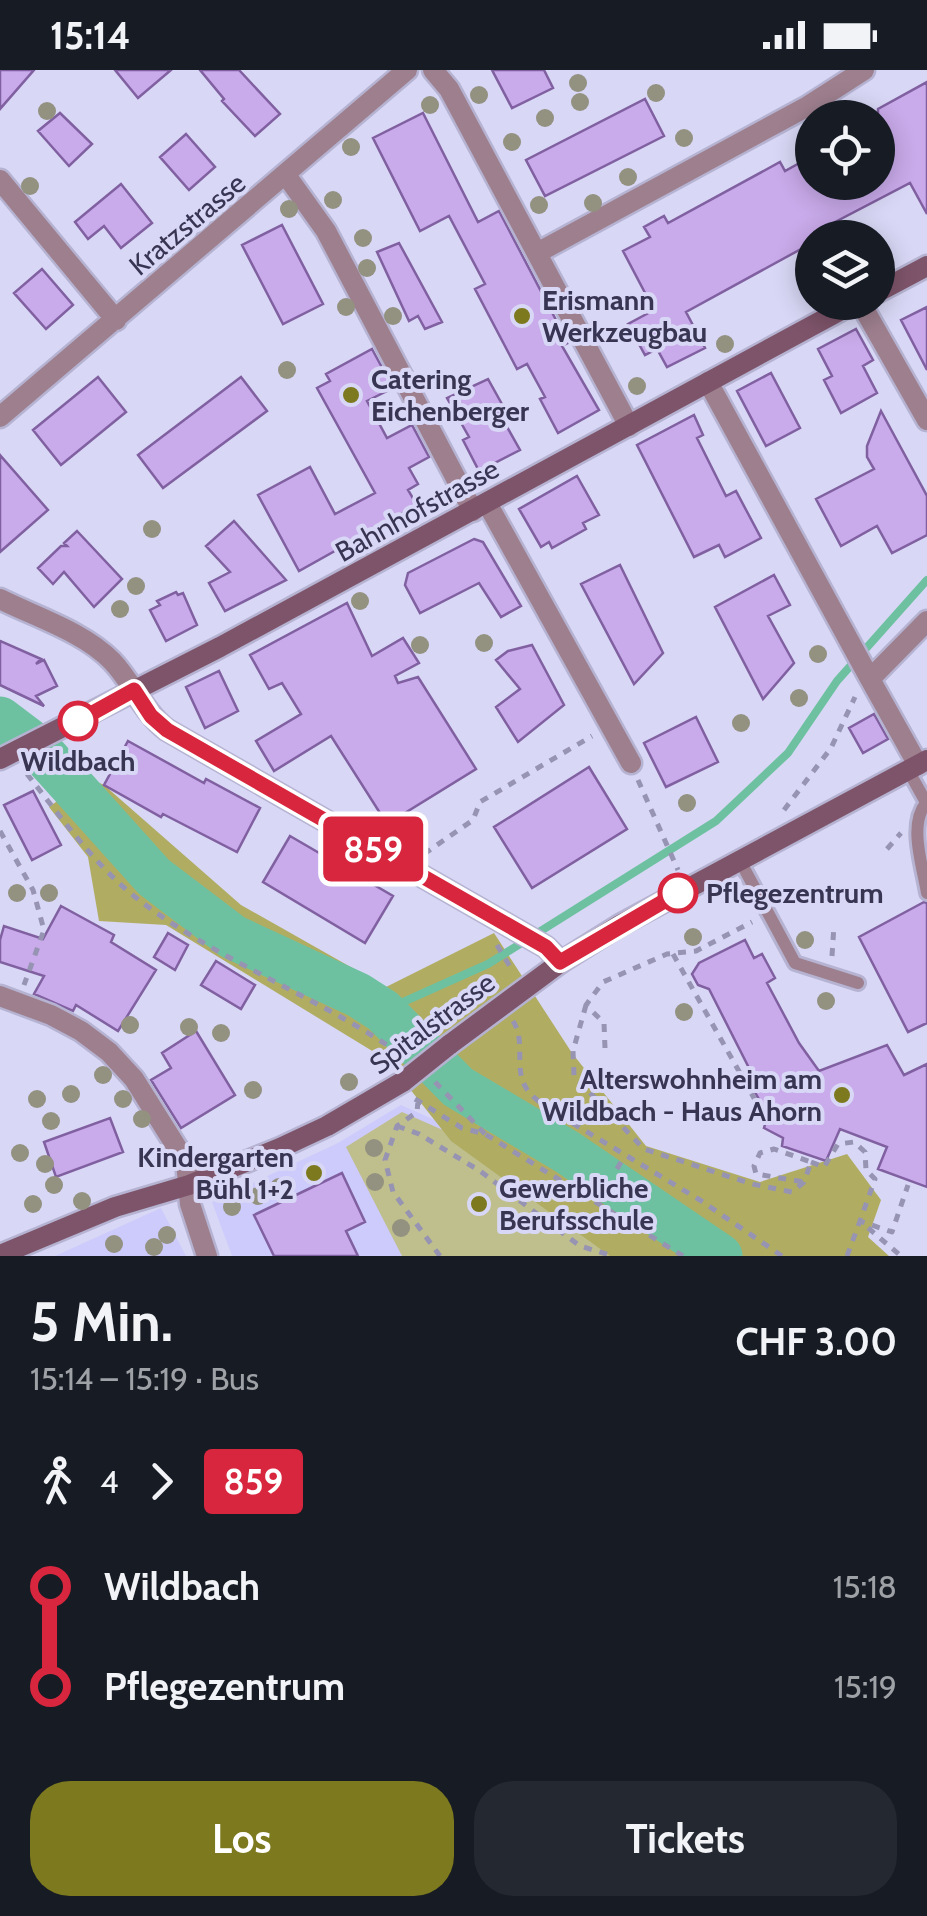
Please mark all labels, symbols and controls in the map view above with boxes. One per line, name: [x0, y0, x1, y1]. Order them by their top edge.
text: 15:14: [50, 12, 130, 59]
map controls: [795, 100, 895, 320]
button: locate: [795, 100, 895, 200]
street label: Kratzstrasse: [122, 166, 252, 282]
button: layers: [795, 220, 895, 320]
place label: Erismann Werkzeugbau: [542, 283, 707, 349]
marker: Erismann Werkzeugbau: [511, 305, 533, 327]
place label: Catering Eichenberger: [371, 362, 530, 428]
marker: Catering Eichenberger: [340, 384, 362, 406]
street label: Bahnhofstrasse: [329, 451, 505, 569]
marker: Wildbach: [59, 702, 97, 740]
place label: Wildbach: [21, 744, 135, 778]
line badge: 859: [316, 816, 430, 882]
text: 859: [343, 828, 403, 871]
marker: Pflegezentrum: [659, 874, 697, 912]
place label: Pflegezentrum: [706, 876, 884, 910]
street label: Spitalstrasse: [363, 965, 501, 1081]
place label: Alterswohnheim am Wildbach - Haus Ahorn: [542, 1062, 822, 1128]
marker: Alterswohnheim am Wildbach - Haus Ahorn: [831, 1084, 853, 1106]
place label: Kindergarten Bühl 1+2: [137, 1140, 294, 1206]
marker: Kindergarten Bühl 1+2: [303, 1162, 325, 1184]
place label: Gewerbliche Berufsschule: [499, 1171, 654, 1237]
marker: Gewerbliche Berufsschule: [468, 1193, 490, 1215]
text: 5 Min.: [30, 1288, 173, 1355]
text: CHF 3.00: [735, 1318, 897, 1365]
text: 15:14 – 15:19 · Bus: [30, 1359, 259, 1398]
icon: walk: [30, 1454, 85, 1509]
icon: forward: [134, 1454, 189, 1509]
text: 859: [224, 1460, 283, 1503]
text: 4: [100, 1462, 119, 1501]
text: Wildbach: [104, 1563, 260, 1610]
text: 15:18: [833, 1567, 897, 1606]
text: Pflegezentrum: [104, 1663, 345, 1710]
text: 15:19: [834, 1667, 897, 1706]
button: Los: [30, 1781, 454, 1896]
button: Tickets: [474, 1781, 897, 1896]

